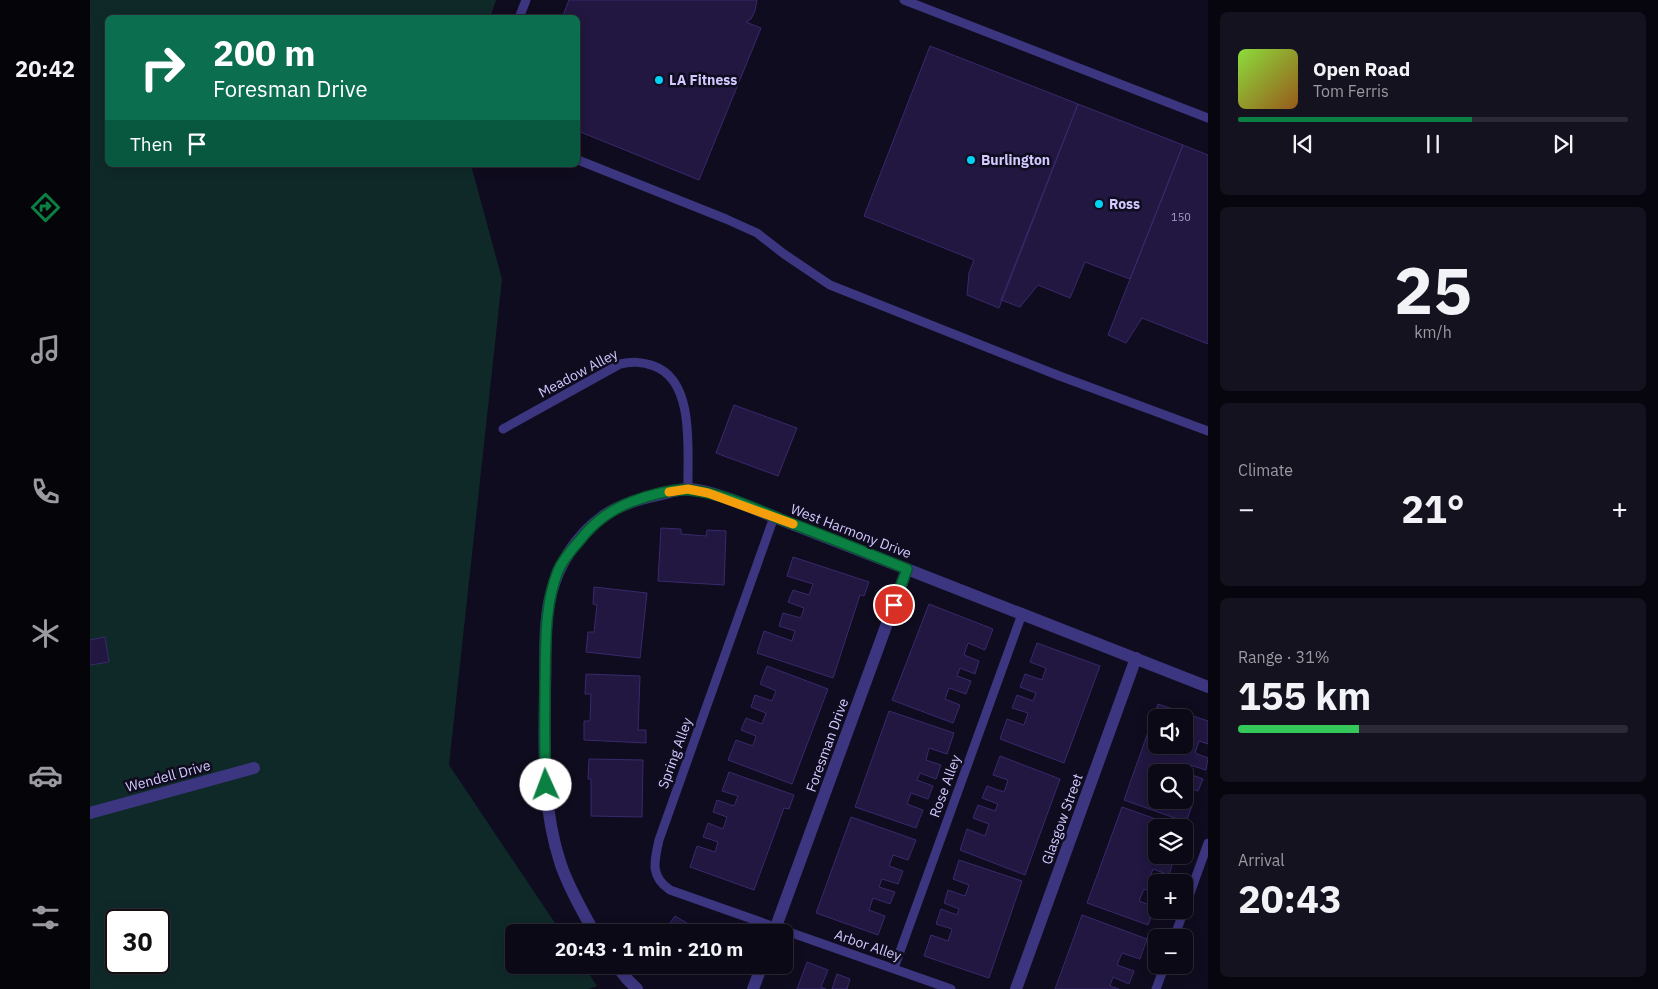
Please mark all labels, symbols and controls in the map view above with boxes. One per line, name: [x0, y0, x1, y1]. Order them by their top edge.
text: 200 m: [213, 30, 316, 76]
icon: right: [130, 35, 195, 100]
text: 20:42: [15, 54, 75, 83]
text: Open Road: [1313, 57, 1410, 81]
place label: LA Fitness: [669, 71, 737, 89]
text: Foresman Drive: [213, 74, 368, 103]
marker: LA Fitness: [653, 74, 665, 86]
text: Tom Ferris: [1313, 81, 1389, 101]
icon: arrive: [183, 130, 211, 158]
icon: previous: [1289, 130, 1317, 158]
icon: pause: [1419, 130, 1447, 158]
icon: next: [1549, 130, 1577, 158]
text: Then: [130, 132, 173, 156]
place label: Burlington: [981, 151, 1050, 169]
marker: Burlington: [965, 154, 977, 166]
icon: directions: [28, 190, 63, 225]
place label: Ross: [1109, 195, 1140, 213]
marker: Ross: [1093, 198, 1105, 210]
house number: 150: [1171, 210, 1191, 224]
text: 25: [1394, 247, 1472, 332]
text: km/h: [1414, 322, 1452, 342]
icon: music: [28, 332, 63, 367]
street label: Meadow Alley: [535, 344, 621, 402]
text: Climate: [1238, 460, 1293, 480]
icon: phone: [28, 474, 63, 509]
text: 21°: [1401, 484, 1465, 533]
text: −: [1238, 490, 1255, 527]
text: +: [1611, 490, 1628, 527]
street label: West Harmony Drive: [788, 500, 914, 562]
pin: [873, 584, 915, 626]
icon: arrive: [880, 591, 908, 619]
icon: climate: [28, 616, 63, 651]
text: Range · 31%: [1238, 647, 1330, 667]
text: 155 km: [1238, 671, 1371, 720]
street label: Foresman Drive: [802, 695, 852, 794]
map controls: [1148, 709, 1193, 974]
button: sound: [1148, 709, 1193, 754]
street label: Spring Alley: [654, 715, 696, 791]
street label: Rose Alley: [925, 752, 965, 820]
street label: Wendell Drive: [124, 756, 213, 796]
icon: car: [28, 758, 63, 793]
position arrow: [519, 758, 571, 810]
button: search: [1148, 764, 1193, 809]
street label: Glasgow Street: [1037, 771, 1087, 867]
button: layers: [1148, 819, 1193, 864]
text: Arrival: [1238, 850, 1285, 870]
button: +: [1148, 874, 1193, 919]
text: 20:43: [1238, 874, 1342, 923]
icon: filters: [28, 900, 63, 935]
speed limit sign: 30: [105, 909, 170, 974]
street label: Arbor Alley: [832, 925, 904, 965]
button: −: [1148, 929, 1193, 974]
text: 20:43 · 1 min · 210 m: [555, 937, 743, 961]

